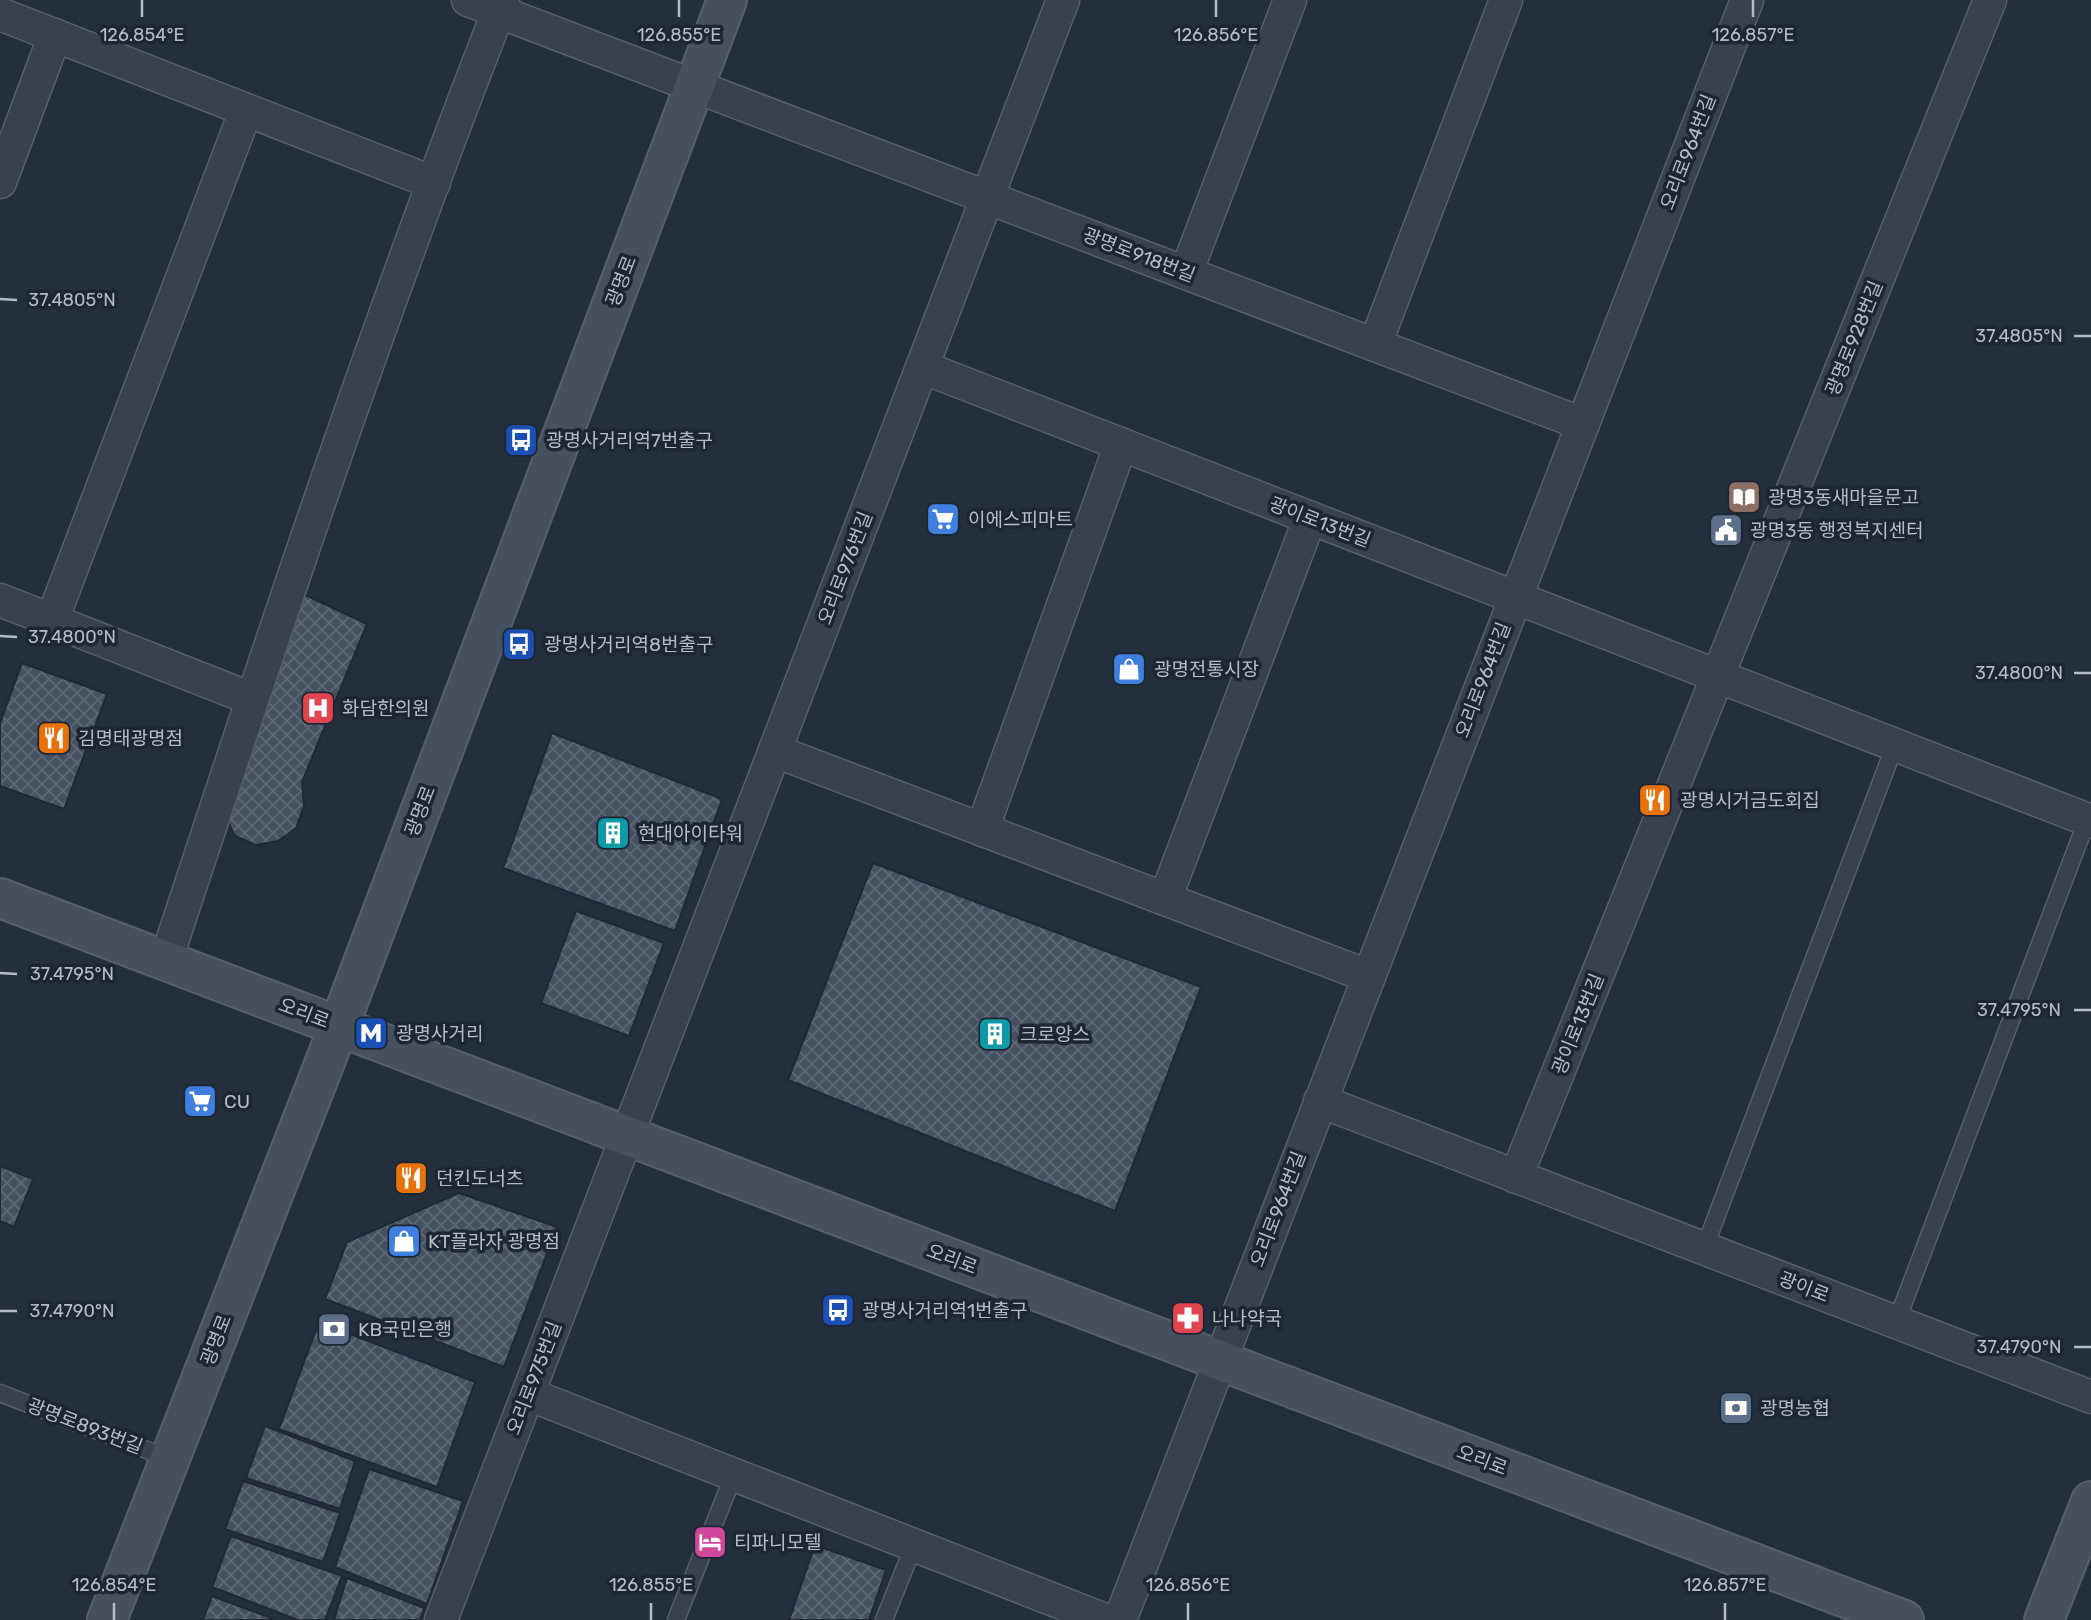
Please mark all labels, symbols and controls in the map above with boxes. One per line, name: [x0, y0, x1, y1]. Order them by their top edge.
text: 126.854°E: [100, 24, 184, 46]
text: 126.855°E: [637, 24, 721, 46]
text: 126.856°E: [1174, 24, 1258, 46]
text: 126.857°E: [1712, 24, 1794, 46]
street label: 오리로964번길: [1655, 91, 1721, 213]
street label: 광명로918번길: [1079, 223, 1199, 287]
street label: 광명로: [601, 252, 641, 310]
street label: 광명로928번길: [1821, 277, 1887, 399]
text: 37.4805°N: [28, 289, 116, 311]
text: 37.4805°N: [1975, 325, 2063, 347]
bus stop icon: 광명사거리역7번출구: [502, 421, 540, 459]
place label: 광명사거리역7번출구: [546, 429, 713, 452]
library icon: 광명3동새마을문고: [1725, 478, 1763, 516]
place label: 광명3동새마을문고: [1768, 486, 1919, 509]
street label: 광이로13번길: [1266, 492, 1374, 552]
supermarket icon: 이에스피마트: [924, 500, 962, 538]
street label: 오리로976번길: [813, 508, 877, 628]
place label: 이에스피마트: [968, 508, 1073, 531]
public building icon: 광명3동 행정복지센터: [1707, 511, 1745, 549]
place label: 광명3동 행정복지센터: [1750, 519, 1923, 542]
street label: 오리로964번길: [1450, 619, 1516, 741]
bus stop icon: 광명사거리역8번출구: [500, 625, 538, 663]
text: 37.4800°N: [28, 626, 116, 648]
place label: 광명사거리역8번출구: [544, 633, 713, 656]
shop icon: 광명전통시장: [1110, 650, 1148, 688]
place label: 광명전통시장: [1154, 658, 1259, 681]
text: 37.4800°N: [1975, 662, 2063, 684]
hospital icon: 화담한의원: [299, 689, 337, 727]
place label: 화담한의원: [342, 697, 429, 720]
restaurant icon: 김명태광명점: [35, 719, 73, 757]
place label: 김명태광명점: [78, 727, 183, 750]
restaurant icon: 광명시거금도회집: [1636, 781, 1674, 819]
street label: 광명로: [400, 782, 440, 840]
place label: 광명시거금도회집: [1680, 789, 1820, 812]
building icon: 현대아이타워: [594, 814, 632, 852]
place label: 현대아이타워: [638, 822, 743, 845]
text: 37.4795°N: [30, 963, 114, 985]
street label: 광이로13번길: [1547, 970, 1609, 1078]
street label: 오리로: [275, 993, 333, 1033]
text: 37.4795°N: [1977, 999, 2061, 1021]
metro station icon: 광명사거리: [352, 1014, 390, 1052]
building icon: 크로앙스: [976, 1015, 1014, 1053]
place label: 광명사거리: [396, 1022, 483, 1045]
place label: 크로앙스: [1020, 1023, 1090, 1046]
supermarket icon: CU: [181, 1082, 219, 1120]
place label: CU: [224, 1090, 250, 1113]
street label: 오리로964번길: [1245, 1148, 1311, 1270]
restaurant icon: 던킨도너츠: [392, 1159, 430, 1197]
place label: 던킨도너츠: [436, 1167, 523, 1190]
shop icon: KT플라자 광명점: [385, 1222, 423, 1260]
place label: KT플라자 광명점: [428, 1230, 560, 1253]
street label: 오리로: [923, 1239, 981, 1279]
street label: 광이로: [1775, 1267, 1833, 1307]
bus stop icon: 광명사거리역1번출구: [819, 1291, 857, 1329]
place label: 광명사거리역1번출구: [862, 1299, 1027, 1322]
pharmacy icon: 나나약국: [1169, 1299, 1207, 1337]
text: 37.4790°N: [30, 1300, 114, 1322]
place label: 나나약국: [1212, 1307, 1282, 1330]
bank icon: KB국민은행: [315, 1310, 353, 1348]
street label: 광명로: [196, 1311, 236, 1369]
place label: KB국민은행: [358, 1318, 452, 1341]
street label: 오리로975번길: [502, 1318, 566, 1438]
text: 37.4790°N: [1977, 1336, 2061, 1358]
bank icon: 광명농협: [1717, 1389, 1755, 1427]
street label: 광명로893번길: [24, 1393, 146, 1459]
place label: 광명농협: [1760, 1397, 1830, 1420]
street label: 오리로: [1453, 1440, 1511, 1480]
hotel icon: 티파니모텔: [691, 1523, 729, 1561]
place label: 티파니모텔: [734, 1531, 821, 1554]
text: 126.854°E: [72, 1574, 156, 1596]
text: 126.855°E: [609, 1574, 693, 1596]
text: 126.856°E: [1146, 1574, 1230, 1596]
text: 126.857°E: [1684, 1574, 1766, 1596]

